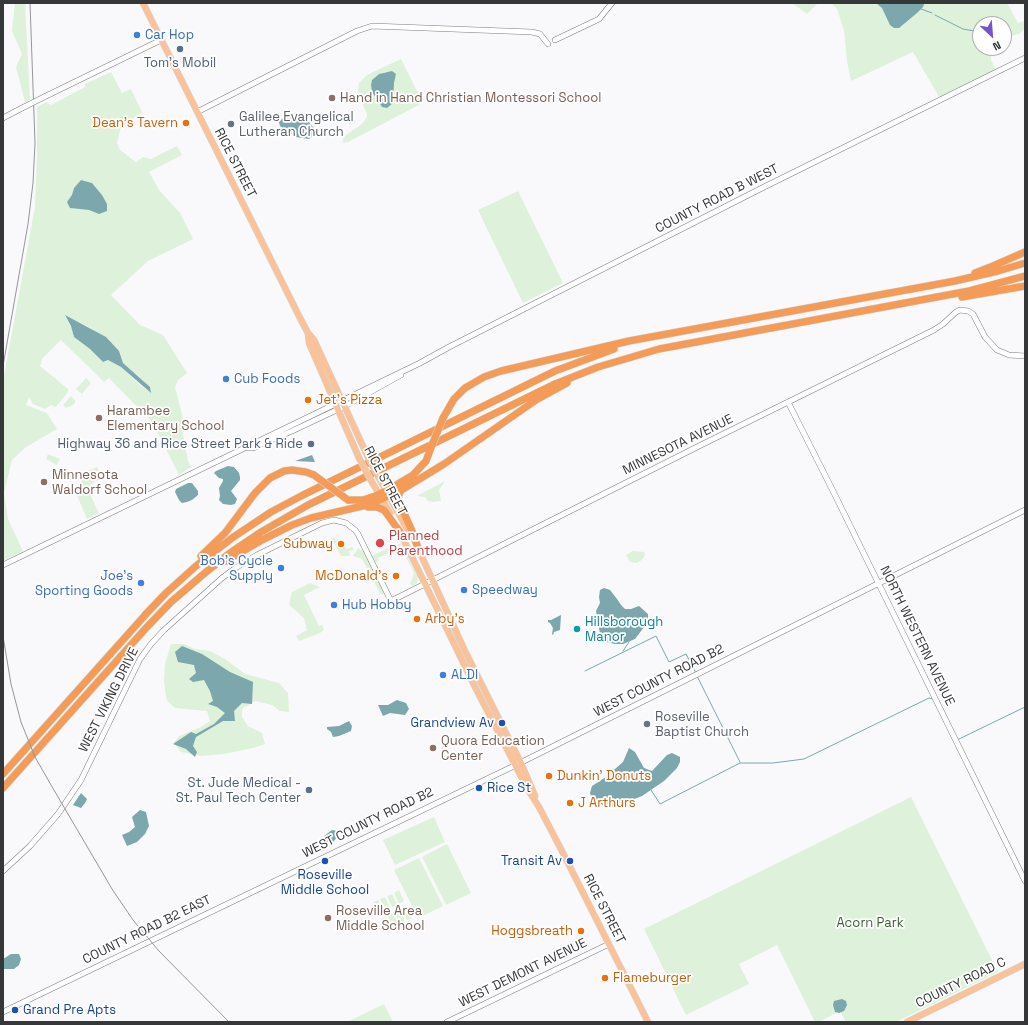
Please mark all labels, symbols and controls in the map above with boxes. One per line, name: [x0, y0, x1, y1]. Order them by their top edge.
north arrow: [972, 16, 1012, 56]
place label: Car Hop: [145, 27, 194, 43]
marker: Car Hop: [132, 30, 142, 40]
text: N: [990, 38, 1003, 54]
marker: Tom's Mobil: [175, 44, 185, 54]
place label: Tom's Mobil: [144, 55, 216, 71]
place label: Hand in Hand Christian Montessori School: [340, 90, 602, 106]
marker: Hand in Hand Christian Montessori School: [327, 93, 337, 103]
place label: Galilee Evangelical Lutheran Church: [239, 109, 354, 140]
place label: Dean's Tavern: [92, 115, 178, 131]
marker: Dean's Tavern: [181, 118, 191, 128]
marker: Galilee Evangelical Lutheran Church: [226, 119, 236, 129]
street label: RICE STREET: [211, 126, 259, 200]
street label: COUNTY ROAD B WEST: [653, 161, 781, 237]
place label: Cub Foods: [234, 371, 300, 387]
marker: Cub Foods: [221, 374, 231, 384]
place label: Jet's Pizza: [316, 392, 382, 408]
marker: Jet's Pizza: [303, 395, 313, 405]
place label: Harambee Elementary School: [107, 403, 224, 434]
street label: MINNESOTA AVENUE: [620, 411, 736, 479]
marker: Harambee Elementary School: [94, 413, 104, 423]
place label: Highway 36 and Rice Street Park & Ride: [58, 436, 303, 452]
marker: Highway 36 and Rice Street Park & Ride: [306, 439, 316, 449]
street label: RICE STREET: [360, 444, 410, 518]
place label: Minnesota Waldorf School: [52, 467, 147, 498]
marker: Minnesota Waldorf School: [39, 477, 49, 487]
place label: Planned Parenthood: [389, 528, 463, 559]
place label: Subway: [283, 536, 333, 552]
marker: Planned Parenthood: [374, 537, 386, 549]
marker: Subway: [336, 539, 346, 549]
place label: Bob's Cycle Supply: [200, 553, 273, 584]
marker: Bob's Cycle Supply: [276, 563, 286, 573]
street label: NORTH WESTERN AVENUE: [876, 563, 958, 709]
place label: Joe’s Sporting Goods: [35, 568, 133, 599]
place label: McDonald's: [315, 568, 388, 584]
marker: McDonald's: [391, 571, 401, 581]
marker: Joe’s Sporting Goods: [136, 578, 146, 588]
place label: Speedway: [472, 582, 538, 598]
marker: Speedway: [459, 585, 469, 595]
place label: Hub Hobby: [342, 597, 411, 613]
marker: Hub Hobby: [329, 600, 339, 610]
place label: Arby's: [425, 611, 464, 627]
marker: Arby's: [412, 614, 422, 624]
place label: Hillsborough Manor: [585, 614, 663, 645]
marker: Hillsborough Manor: [572, 624, 582, 634]
street label: WEST COUNTY ROAD B2: [591, 641, 727, 721]
street label: WEST VIKING DRIVE: [76, 645, 142, 755]
place label: ALDI: [451, 667, 478, 683]
marker: ALDI: [438, 670, 448, 680]
place label: Roseville Baptist Church: [655, 709, 749, 740]
place label: Grandview Av: [410, 715, 494, 731]
marker: Grandview Av: [497, 718, 507, 728]
marker: Roseville Baptist Church: [642, 719, 652, 729]
place label: Quora Education Center: [441, 733, 545, 764]
marker: Quora Education Center: [428, 743, 438, 753]
place label: Dunkin’ Donuts: [557, 768, 651, 784]
marker: Dunkin’ Donuts: [544, 771, 554, 781]
place label: St. Jude Medical - St. Paul Tech Center: [176, 775, 301, 806]
place label: Rice St: [487, 780, 531, 796]
marker: Rice St: [474, 783, 484, 793]
street label: WEST COUNTY ROAD B2: [300, 784, 436, 862]
marker: St. Jude Medical - St. Paul Tech Center: [304, 785, 314, 795]
place label: J Arthurs: [578, 795, 636, 811]
marker: J Arthurs: [565, 798, 575, 808]
place label: Transit Av: [501, 853, 562, 869]
marker: Roseville Middle School: [320, 856, 330, 866]
marker: Transit Av: [565, 856, 575, 866]
place label: Roseville Middle School: [281, 867, 369, 898]
street label: RICE STREET: [580, 872, 628, 946]
street label: COUNTY ROAD B2 EAST: [80, 892, 214, 968]
place label: Roseville Area Middle School: [336, 903, 424, 934]
marker: Roseville Area Middle School: [323, 913, 333, 923]
park label: Acorn Park: [836, 915, 904, 931]
place label: Hoggsbreath: [491, 923, 573, 939]
marker: Hoggsbreath: [576, 926, 586, 936]
street label: WEST DEMONT AVENUE: [457, 935, 589, 1011]
street label: COUNTY ROAD C: [913, 954, 1009, 1012]
place label: Flameburger: [613, 970, 691, 986]
marker: Flameburger: [600, 973, 610, 983]
place label: Grand Pre Apts: [23, 1002, 116, 1018]
marker: Grand Pre Apts: [10, 1005, 20, 1015]

